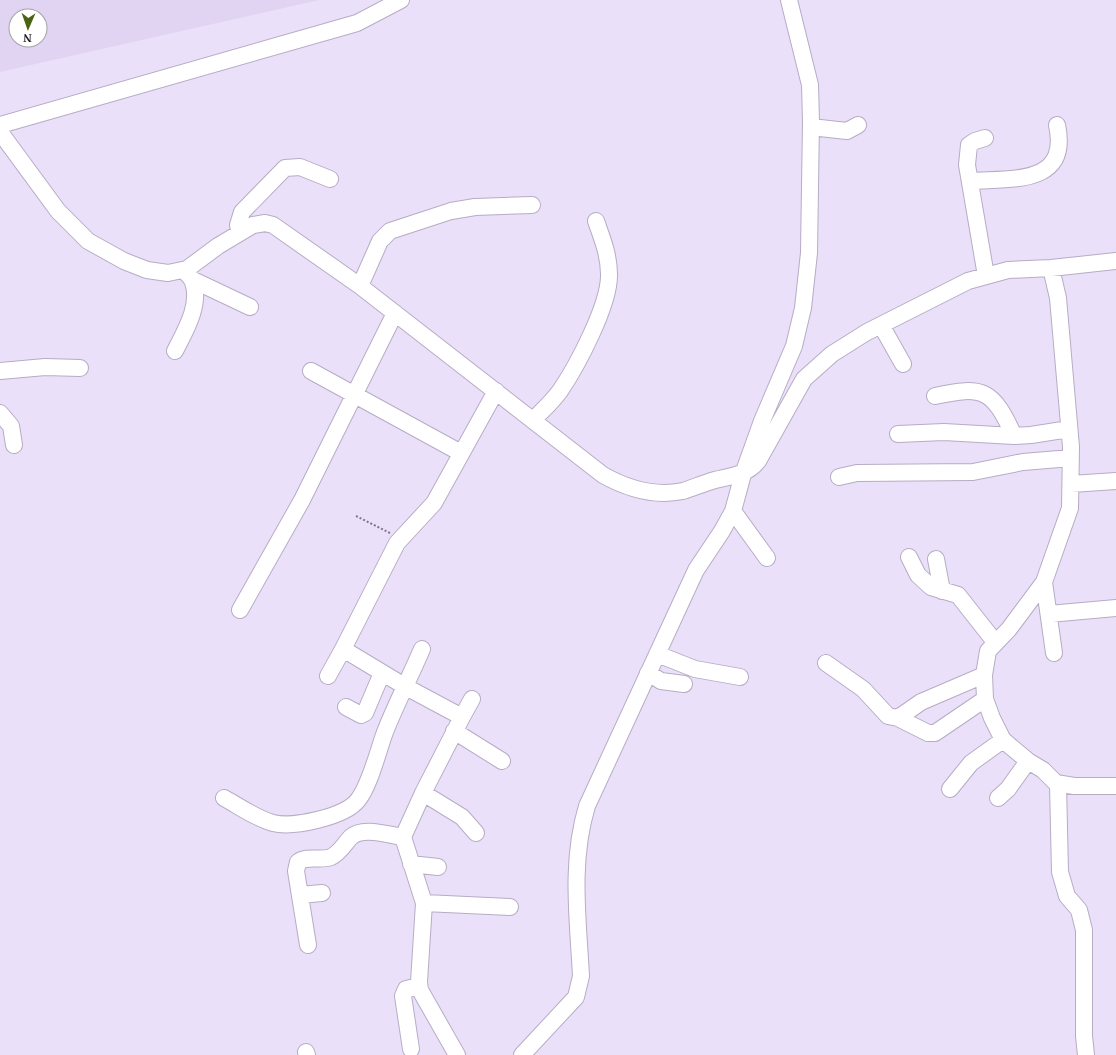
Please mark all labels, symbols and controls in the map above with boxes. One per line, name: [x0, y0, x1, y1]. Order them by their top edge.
north arrow: [8, 8, 48, 48]
text: N: [23, 31, 32, 46]

